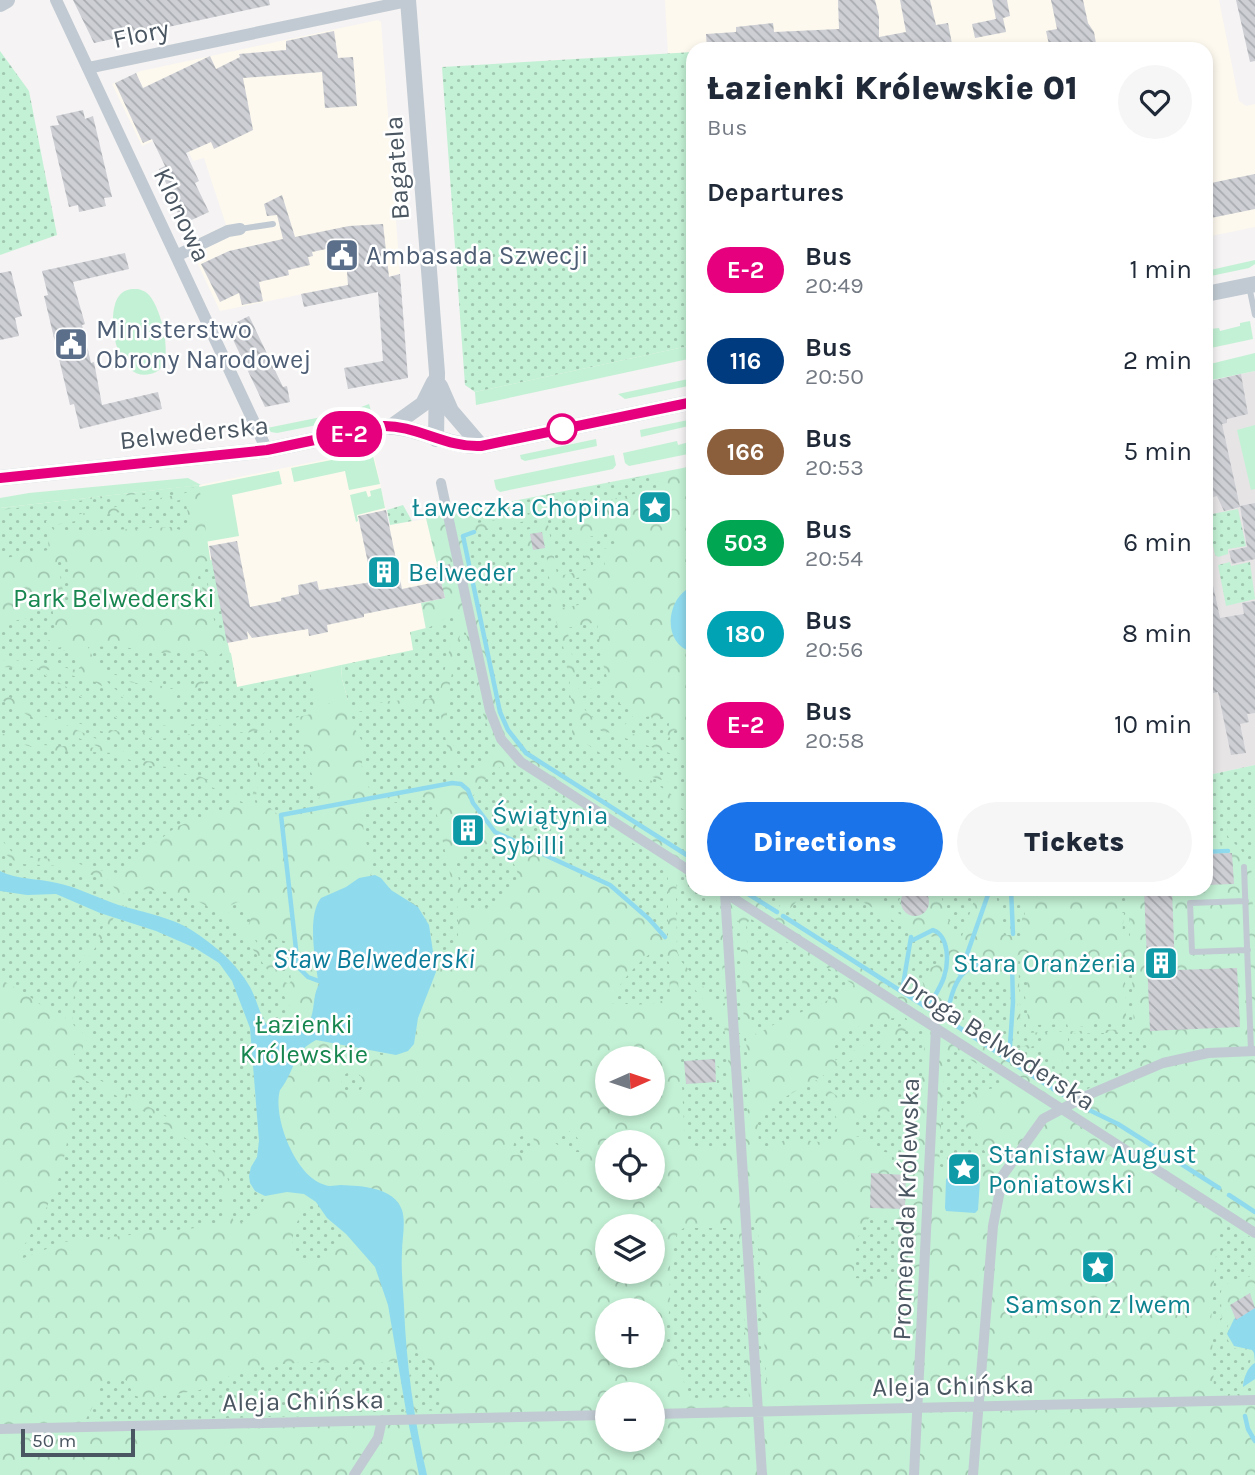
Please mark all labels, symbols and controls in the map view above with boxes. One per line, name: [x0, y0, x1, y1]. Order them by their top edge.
street label: Flory: [110, 13, 172, 55]
button: heart: [1118, 65, 1192, 139]
text: Łazienki Królewskie 01: [707, 69, 1078, 107]
text: Bus: [707, 114, 747, 141]
street label: Bagatela: [378, 115, 416, 221]
street label: Klonowa: [147, 163, 217, 267]
text: Departures: [707, 177, 844, 208]
public building icon: Ambasada Szwecji: [323, 236, 361, 274]
place label: Ambasada Szwecji: [366, 240, 588, 271]
text: Bus: [805, 241, 852, 272]
text: 1 min: [1129, 254, 1192, 285]
text: E-2: [727, 256, 764, 284]
text: 20:49: [805, 272, 863, 299]
place label: Ministerstwo Obrony Narodowej: [96, 314, 311, 375]
public building icon: Ministerstwo Obrony Narodowej: [52, 325, 90, 363]
text: Bus: [805, 332, 852, 363]
text: 2 min: [1123, 345, 1192, 376]
text: 116: [730, 347, 761, 375]
text: 20:50: [805, 363, 864, 390]
street label: Belwederska: [118, 410, 270, 456]
line badge: E-2: [309, 411, 389, 457]
unlabelled marker: [547, 414, 577, 444]
text: E-2: [330, 420, 368, 448]
text: Bus: [805, 423, 852, 454]
text: 5 min: [1123, 436, 1192, 467]
text: 166: [727, 438, 764, 466]
text: 20:53: [805, 454, 864, 481]
place icon: Ławeczka Chopina: [636, 488, 674, 526]
place label: Ławeczka Chopina: [412, 492, 630, 523]
text: Bus: [805, 514, 852, 545]
text: 6 min: [1123, 527, 1192, 558]
text: 503: [723, 529, 768, 557]
text: 20:54: [805, 545, 863, 572]
building icon: Belweder: [365, 553, 403, 591]
place label: Belweder: [408, 557, 516, 588]
park label: Park Belwederski: [13, 583, 215, 614]
text: Bus: [805, 605, 852, 636]
text: 8 min: [1122, 618, 1192, 649]
text: 180: [726, 620, 765, 648]
text: 20:56: [805, 636, 863, 663]
text: Bus: [805, 696, 852, 727]
text: 10 min: [1114, 709, 1192, 740]
text: E-2: [727, 711, 764, 739]
text: 20:58: [805, 727, 864, 754]
place label: Świątynia Sybilli: [492, 799, 608, 861]
button: Directions: [707, 802, 943, 882]
button: Tickets: [957, 802, 1192, 882]
building icon: Świątynia Sybilli: [449, 811, 487, 849]
water label: Staw Belwederski: [273, 942, 475, 975]
building icon: Stara Oranżeria: [1142, 944, 1180, 982]
place label: Stara Oranżeria: [953, 948, 1136, 979]
street label: Droga Belwederska: [895, 969, 1101, 1117]
park label: Łazienki Królewskie: [240, 1009, 368, 1070]
north arrow: [595, 1046, 665, 1116]
map controls: [595, 1046, 665, 1452]
street label: Promenada Królewska: [886, 1077, 926, 1341]
button: locate: [595, 1130, 665, 1200]
place label: Stanisław August Poniatowski: [988, 1139, 1196, 1200]
place icon: Stanisław August Poniatowski: [945, 1150, 983, 1188]
button: layers: [595, 1214, 665, 1284]
place icon: Samson z lwem: [1079, 1248, 1117, 1286]
place label: Samson z lwem: [1005, 1289, 1191, 1320]
button: +: [595, 1298, 665, 1368]
street label: Aleja Chińska: [872, 1369, 1034, 1403]
button: −: [595, 1382, 665, 1452]
street label: Aleja Chińska: [222, 1384, 384, 1418]
scale bar: [21, 1426, 135, 1458]
text: 50 m: [32, 1430, 76, 1452]

